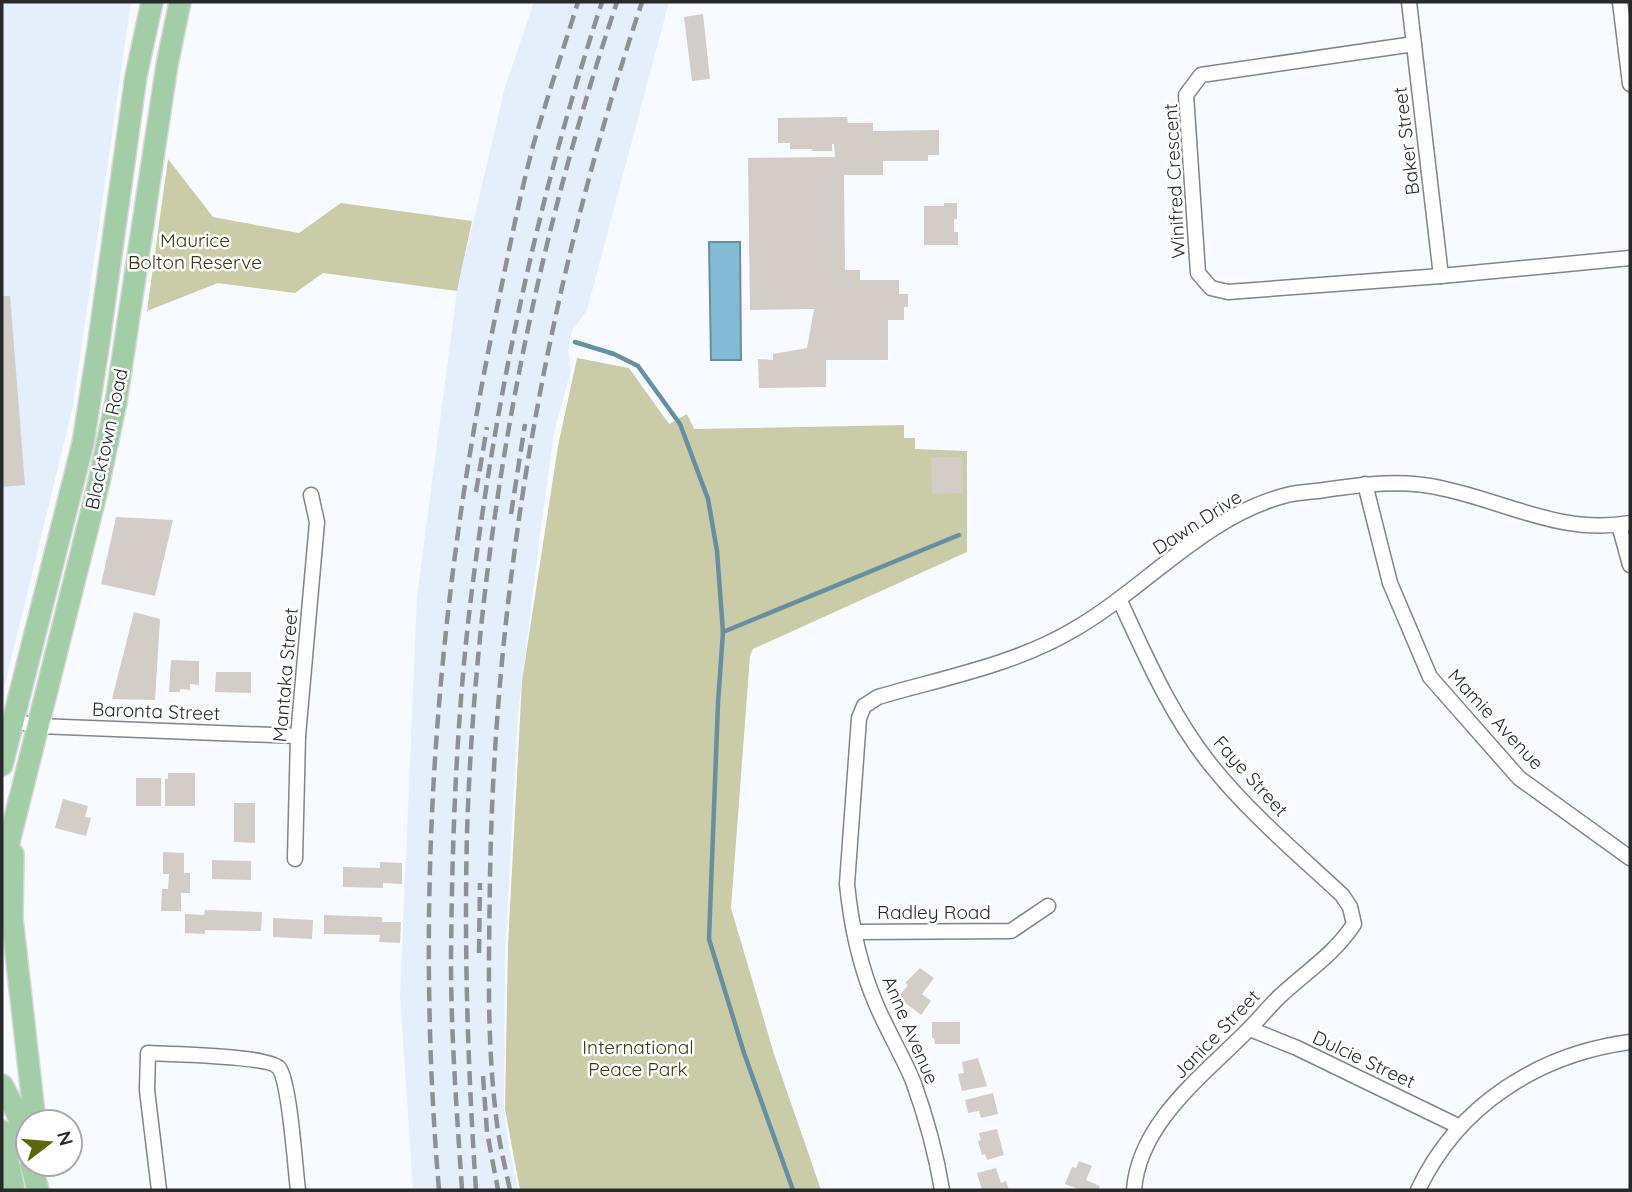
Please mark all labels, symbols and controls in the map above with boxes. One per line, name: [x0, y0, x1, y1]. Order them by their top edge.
street label: Baker Street: [1387, 86, 1425, 196]
street label: Winifred Crescent: [1158, 103, 1190, 259]
park label: Maurice Bolton Reserve: [128, 228, 262, 274]
street label: Blacktown Road: [79, 366, 133, 512]
street label: Dawn Drive: [1148, 484, 1246, 560]
street label: Mantaka Street: [267, 607, 303, 743]
street label: Mamie Avenue: [1443, 663, 1549, 775]
street label: Baronta Street: [91, 697, 221, 725]
street label: Faye Street: [1208, 731, 1294, 821]
street label: Radley Road: [877, 900, 991, 924]
street label: Anne Avenue: [877, 972, 945, 1088]
street label: Janice Street: [1167, 984, 1265, 1084]
street label: Dulcie Street: [1309, 1025, 1419, 1093]
park label: International Peace Park: [582, 1035, 694, 1081]
north arrow: [14, 1108, 84, 1178]
text: N: [52, 1128, 79, 1148]

